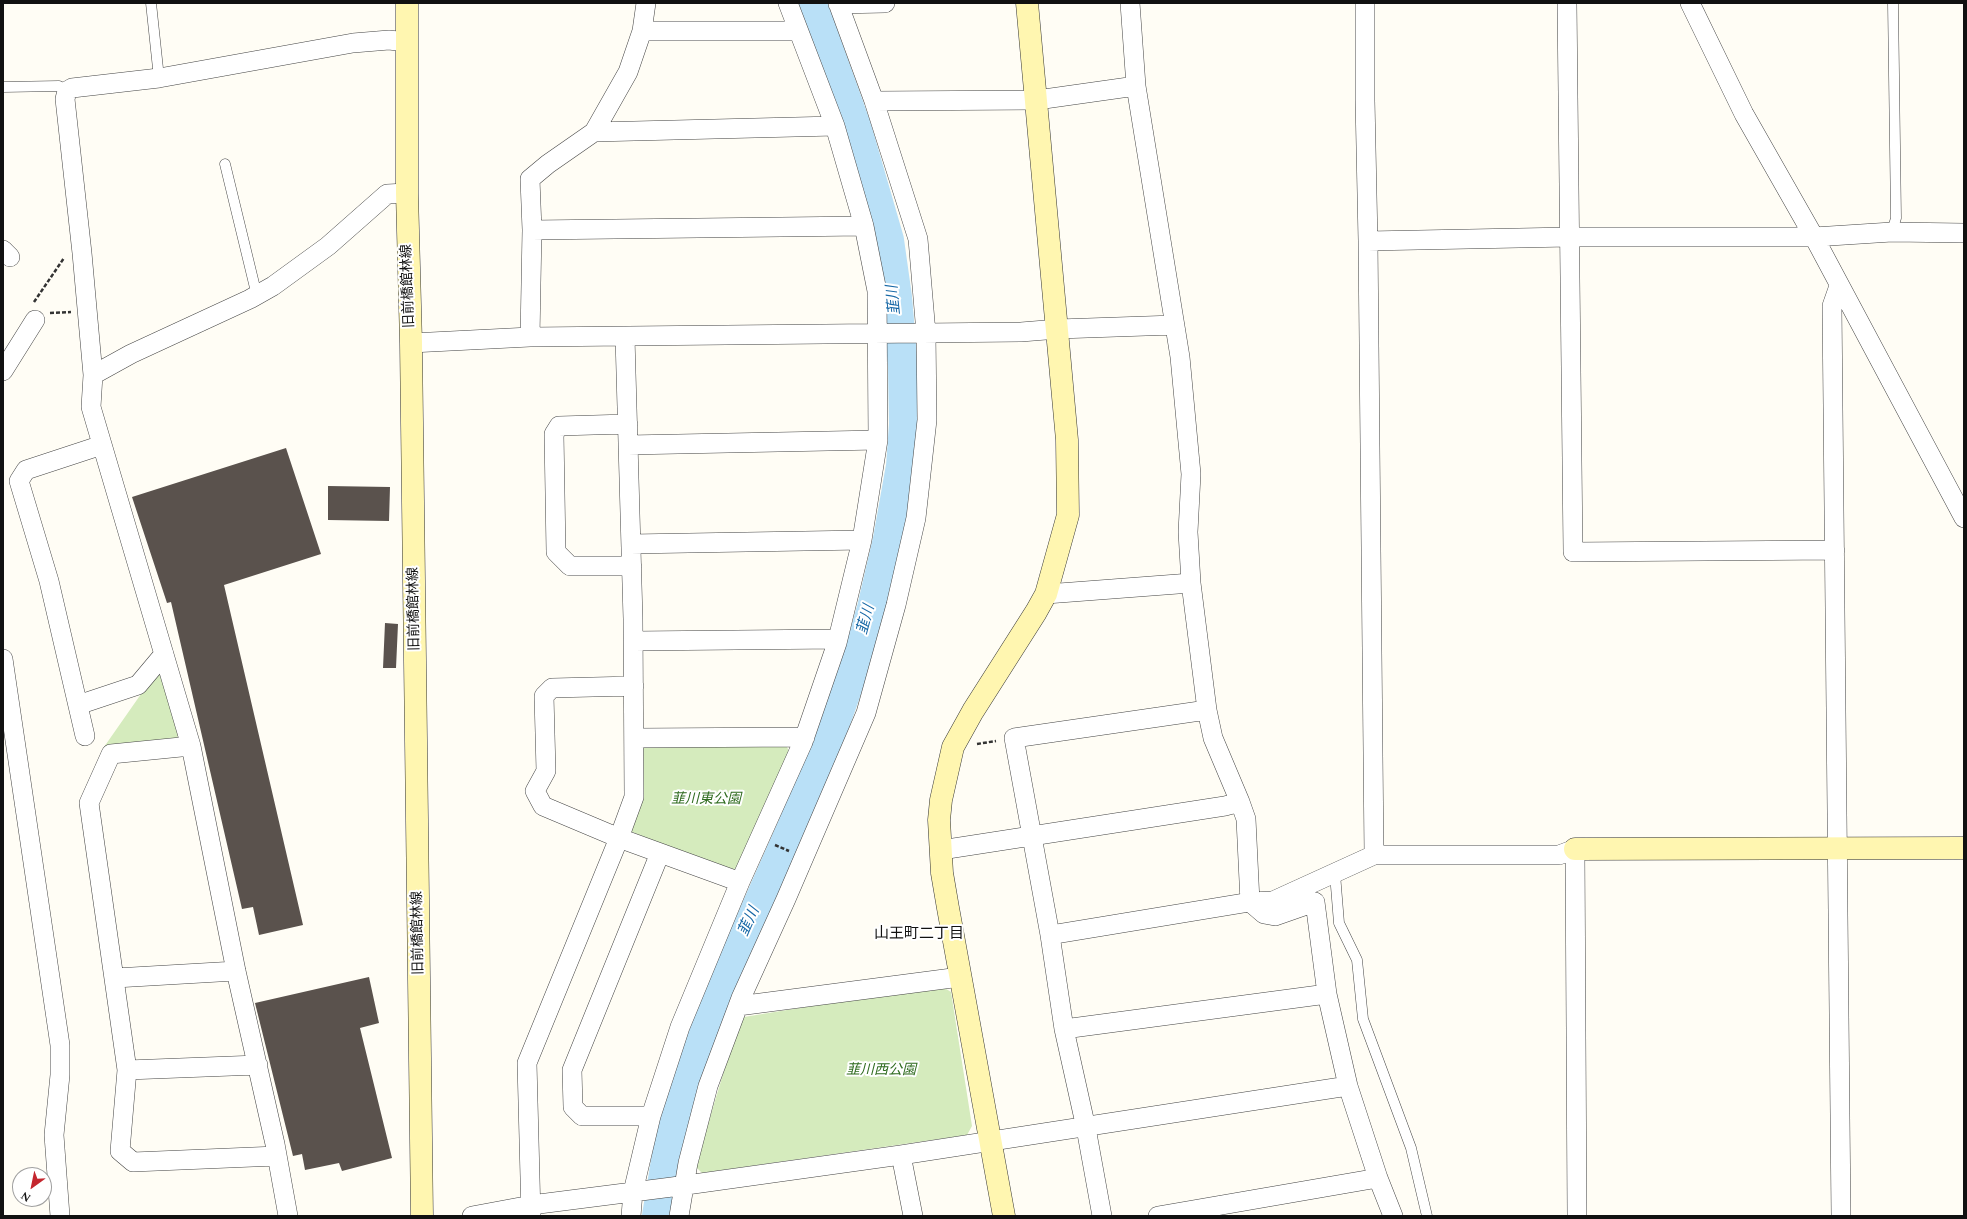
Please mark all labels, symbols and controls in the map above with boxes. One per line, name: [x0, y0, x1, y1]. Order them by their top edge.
street label: 旧前橋館林線: [399, 244, 419, 328]
water label: 韮川: [884, 284, 906, 316]
street label: 旧前橋館林線: [406, 567, 424, 651]
water label: 韮川: [854, 603, 880, 637]
park label: 韮川東公園: [671, 792, 741, 808]
street label: 旧前橋館林線: [410, 891, 428, 975]
water label: 韮川: [736, 905, 764, 939]
district label: 山王町二丁目: [874, 926, 964, 944]
park label: 韮川西公園: [846, 1063, 916, 1079]
north arrow: [12, 1167, 52, 1207]
text: N: [17, 1187, 34, 1206]

